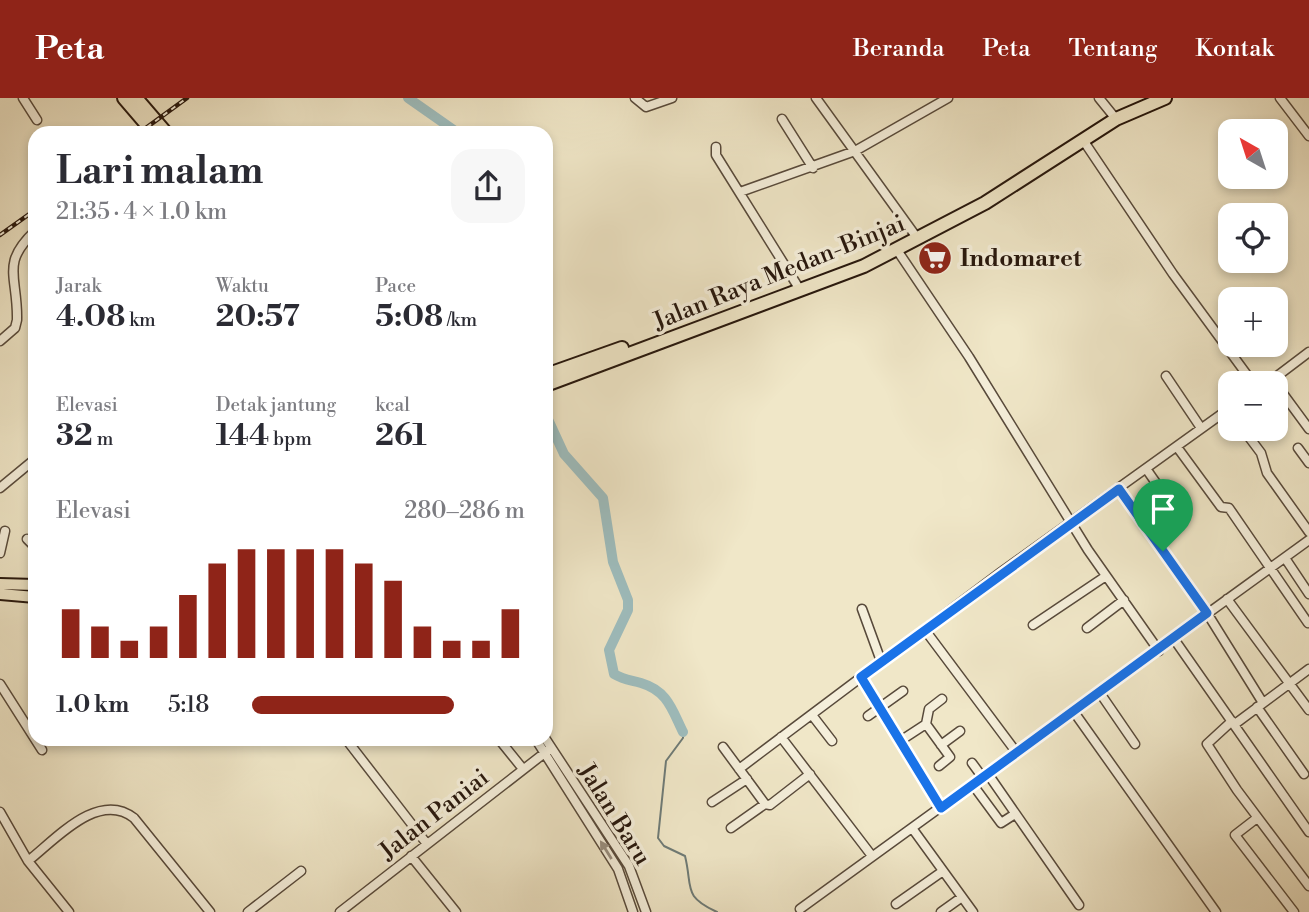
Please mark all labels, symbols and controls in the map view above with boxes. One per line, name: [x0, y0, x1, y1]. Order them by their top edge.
text: Peta: [35, 29, 104, 70]
text: Beranda: [853, 34, 944, 64]
text: Peta: [982, 34, 1030, 64]
text: Tentang: [1068, 34, 1157, 64]
text: Kontak: [1195, 34, 1274, 64]
north arrow: [1218, 119, 1288, 189]
map controls: [1218, 119, 1288, 441]
text: Lari malam: [56, 148, 263, 195]
button: share: [451, 149, 525, 223]
text: 21:35 · 4 × 1.0 km: [56, 198, 227, 226]
button: locate: [1218, 203, 1288, 273]
street label: Jalan Raya Medan-Binjai: [648, 209, 910, 338]
supermarket icon: Indomaret: [916, 239, 954, 277]
place label: Indomaret: [960, 244, 1082, 274]
text: Jarak: [56, 274, 101, 298]
text: Waktu: [216, 274, 269, 298]
text: Pace: [375, 274, 416, 298]
button: +: [1218, 287, 1288, 357]
text: 4.08: [56, 298, 125, 336]
text: 20:57: [216, 298, 300, 336]
text: 5:08: [375, 298, 443, 336]
text: km: [125, 308, 156, 332]
text: /km: [443, 308, 477, 332]
button: −: [1218, 371, 1288, 441]
text: Elevasi: [56, 393, 118, 417]
text: Detak jantung: [216, 393, 336, 417]
text: kcal: [375, 393, 410, 417]
text: 32: [56, 417, 93, 455]
text: 144: [216, 417, 269, 455]
text: 261: [375, 417, 427, 455]
text: m: [93, 427, 113, 451]
text: bpm: [269, 427, 312, 451]
pin: [1133, 479, 1193, 551]
icon: arrive: [1144, 490, 1182, 528]
text: Elevasi: [56, 497, 131, 525]
text: 280–286 m: [404, 497, 525, 525]
text: 1.0 km: [56, 691, 129, 719]
text: 5:18: [168, 691, 209, 719]
street label: Jalan Baru: [571, 757, 657, 871]
street label: Jalan Paniai: [373, 763, 495, 867]
one-way arrow: [599, 840, 612, 860]

